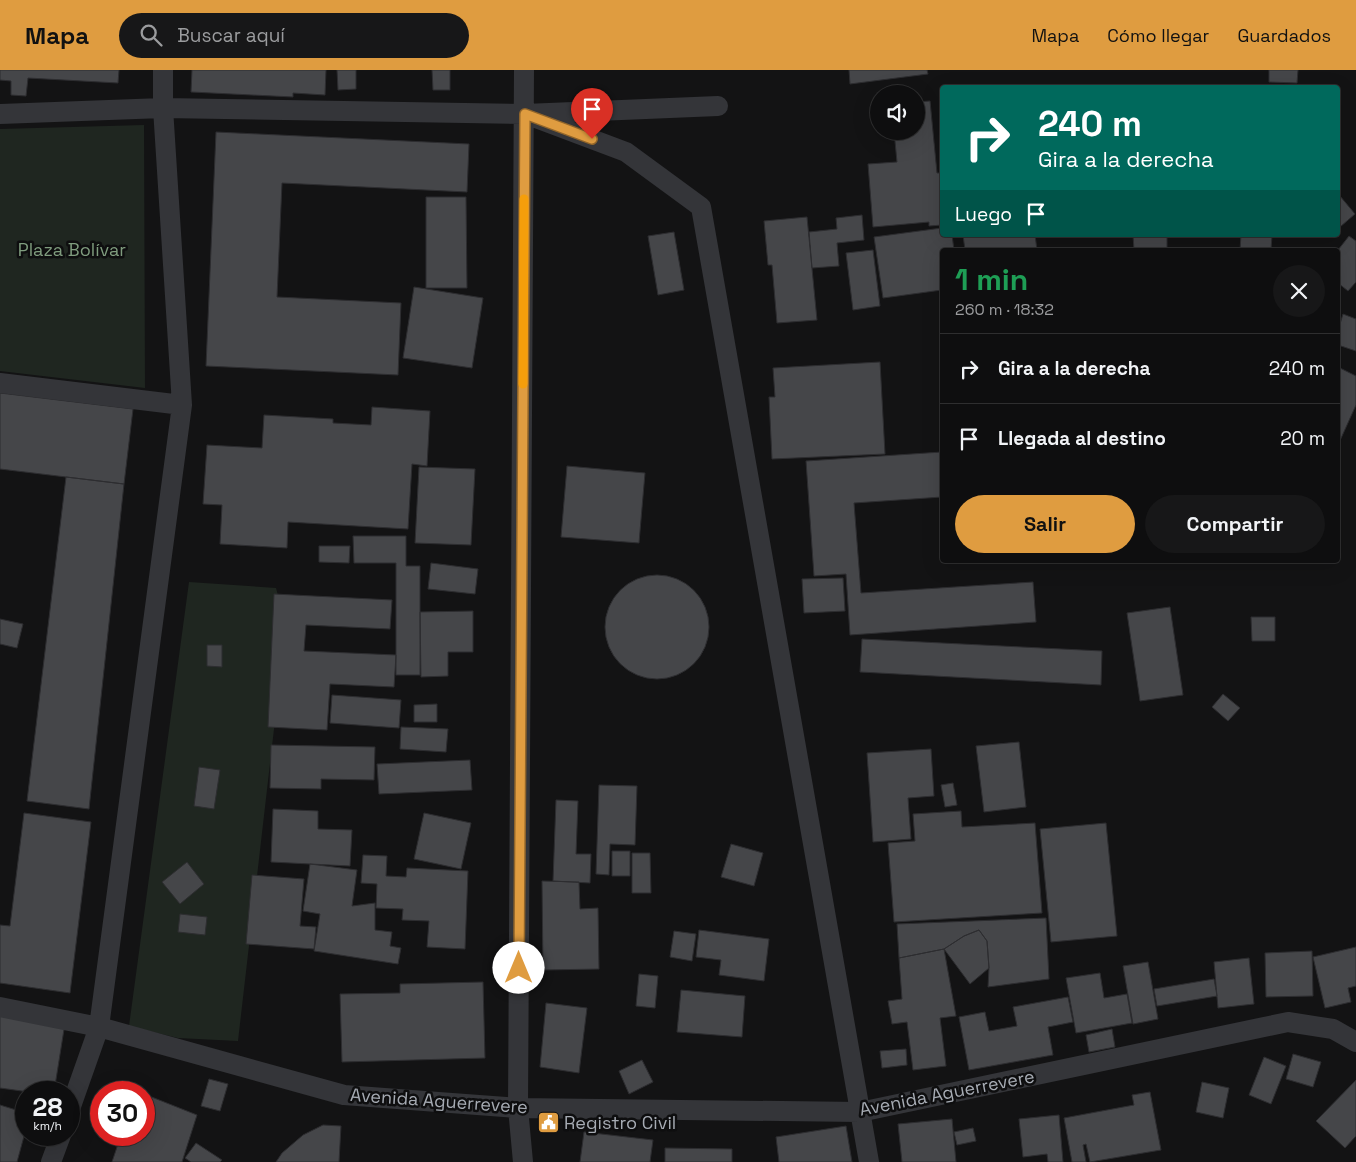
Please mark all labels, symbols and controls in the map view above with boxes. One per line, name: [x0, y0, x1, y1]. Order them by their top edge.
search box: [119, 13, 469, 58]
text: Mapa: [25, 20, 89, 51]
icon: search: [137, 21, 165, 49]
text: Buscar aquí: [177, 23, 285, 48]
text: Mapa: [1031, 24, 1079, 47]
text: Cómo llegar: [1107, 24, 1209, 47]
text: Guardados: [1237, 24, 1331, 47]
map controls: [870, 85, 925, 140]
button: sound: [870, 85, 925, 140]
pin: [571, 88, 613, 139]
icon: arrive: [578, 95, 606, 123]
text: 240 m: [1038, 102, 1142, 146]
icon: right: [955, 105, 1020, 170]
text: Gira a la derecha: [1038, 145, 1214, 173]
icon: arrive: [1022, 200, 1050, 228]
text: Luego: [955, 202, 1012, 227]
park label: Plaza Bolívar: [18, 238, 126, 261]
text: 1 min: [955, 260, 1028, 299]
button: close: [1273, 265, 1325, 317]
text: 260 m · 18:32: [955, 299, 1054, 320]
icon: right: [955, 355, 983, 383]
text: Gira a la derecha: [998, 356, 1150, 381]
text: 240 m: [1269, 356, 1325, 381]
icon: arrive: [955, 425, 983, 453]
text: Llegada al destino: [998, 426, 1166, 451]
text: 20 m: [1280, 426, 1325, 451]
button: Salir: [955, 495, 1135, 553]
button: Compartir: [1145, 495, 1325, 553]
position arrow: [492, 941, 544, 993]
street label: Avenida Aguerrevere: [857, 1064, 1036, 1121]
speed limit sign: 30: [90, 1081, 155, 1146]
street label: Avenida Aguerrevere: [349, 1083, 529, 1118]
text: 28: [33, 1091, 62, 1123]
public building icon: Registro Civil: [536, 1111, 560, 1135]
place label: Registro Civil: [564, 1111, 676, 1134]
text: km/h: [33, 1118, 62, 1134]

